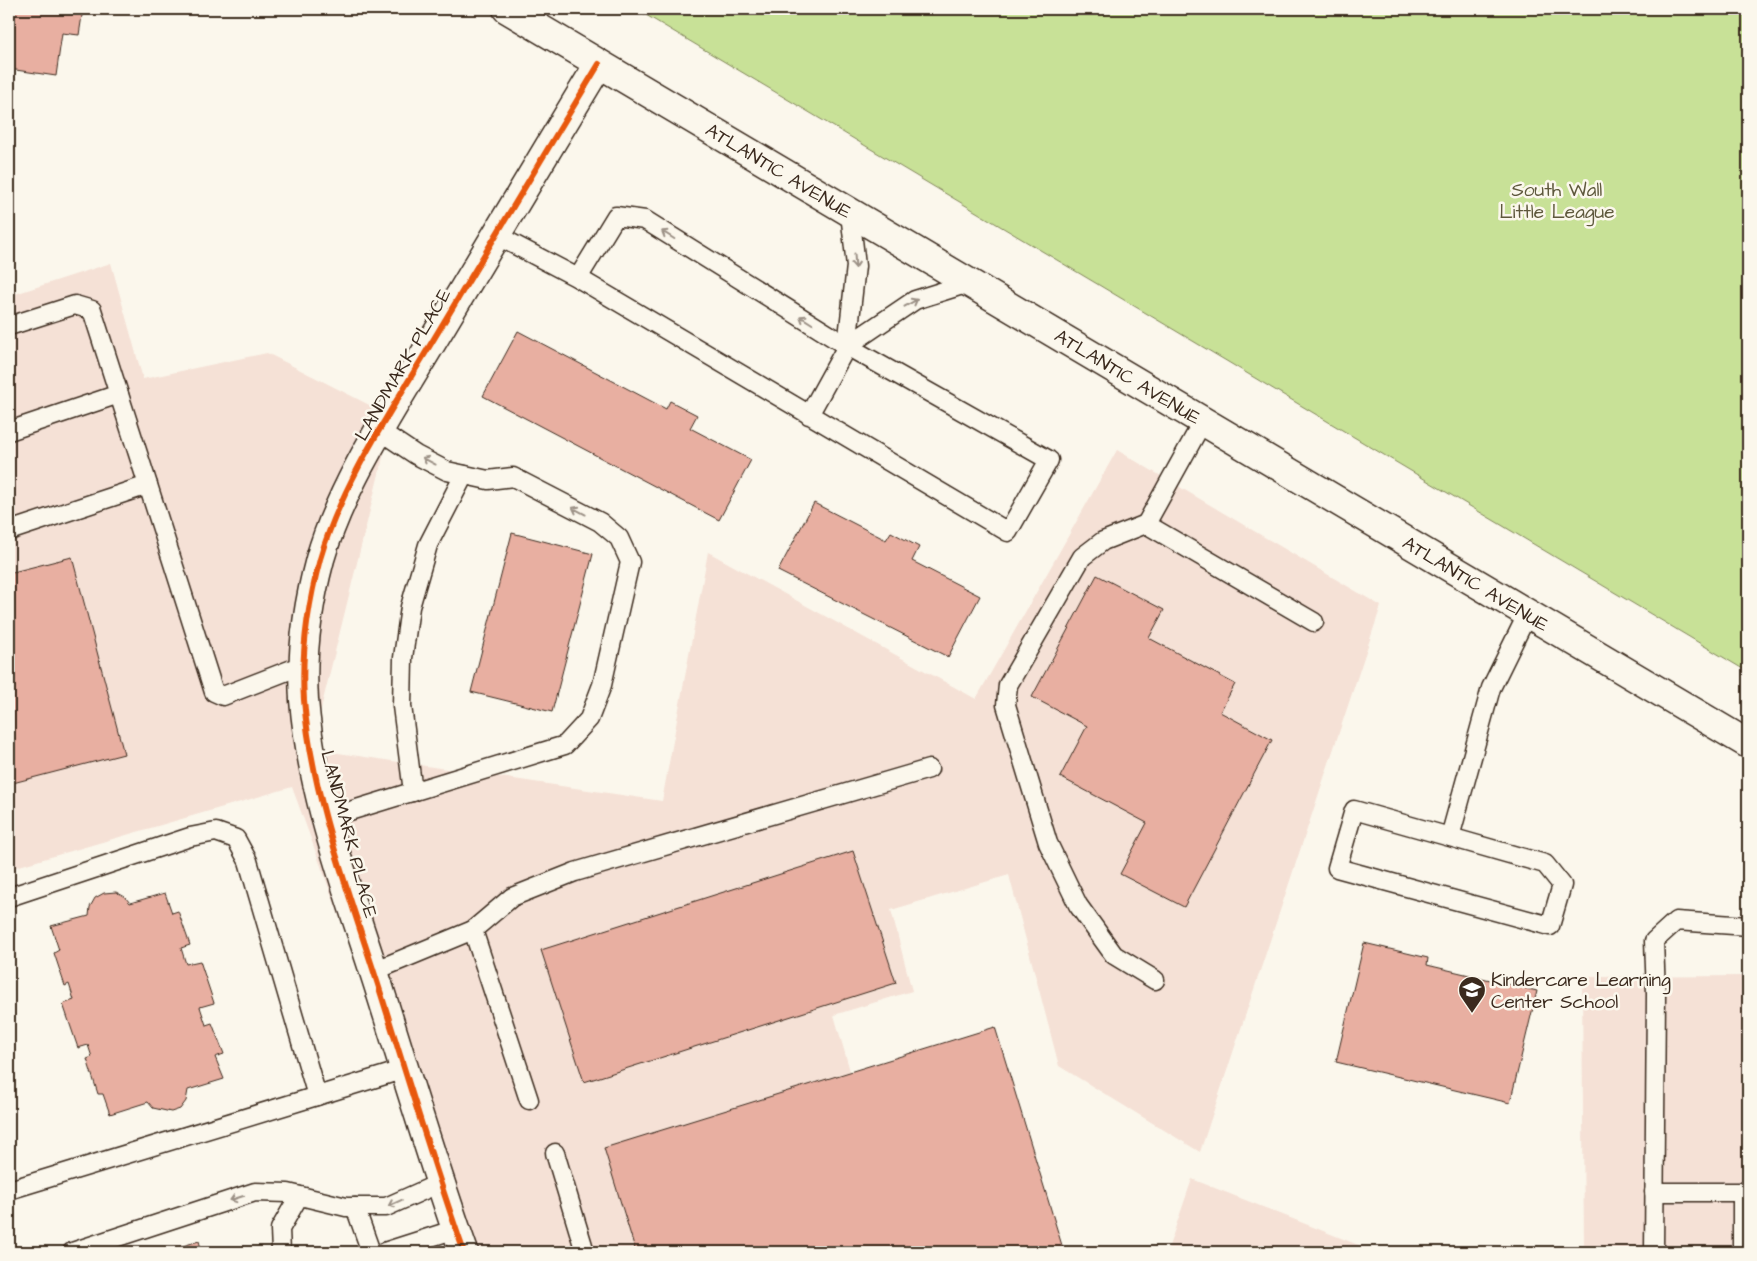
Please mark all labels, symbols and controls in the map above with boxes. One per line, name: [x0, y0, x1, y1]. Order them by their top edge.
street label: ATLANTIC AVENUE: [700, 117, 856, 226]
park label: South Wall Little League: [1499, 177, 1615, 227]
one-way arrow: [661, 229, 675, 240]
one-way arrow: [850, 253, 860, 269]
street label: LANDMARK PLACE: [349, 283, 458, 446]
one-way arrow: [903, 298, 917, 308]
one-way arrow: [799, 315, 813, 326]
street label: ATLANTIC AVENUE: [1049, 323, 1205, 432]
one-way arrow: [421, 456, 436, 466]
one-way arrow: [572, 506, 587, 515]
street label: ATLANTIC AVENUE: [1397, 530, 1553, 639]
street label: LANDMARK PLACE: [313, 748, 384, 921]
place label: Kindercare Learning Center School: [1491, 967, 1671, 1016]
school or university icon: Kindercare Learning Center School: [1457, 975, 1487, 1014]
one-way arrow: [229, 1194, 245, 1203]
one-way arrow: [388, 1198, 403, 1208]

